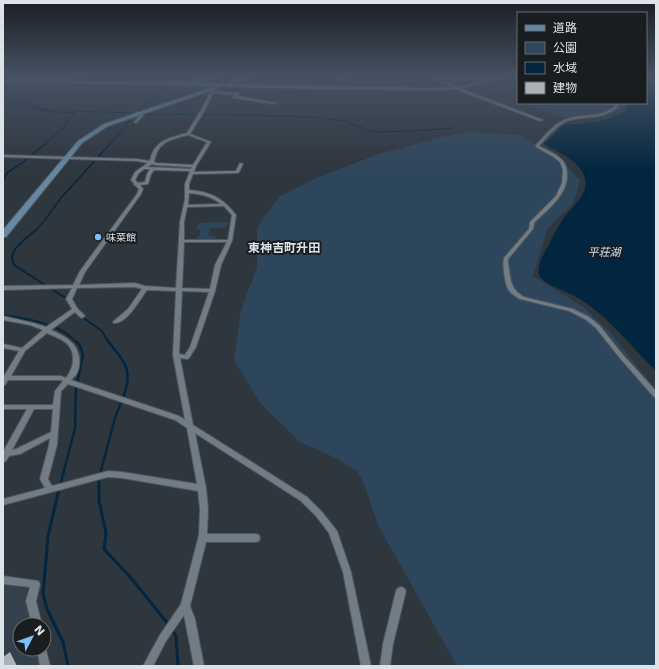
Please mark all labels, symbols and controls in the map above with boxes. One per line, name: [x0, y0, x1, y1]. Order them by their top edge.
legend: [517, 12, 647, 104]
text: 道路: [553, 21, 577, 35]
text: 公園: [553, 41, 577, 55]
text: 水域: [553, 61, 577, 75]
text: 建物: [553, 81, 577, 95]
marker: 味菜館: [93, 232, 103, 242]
place label: 味菜館: [106, 232, 136, 243]
district label: 東神吉町升田: [248, 241, 320, 255]
water label: 平荘湖: [588, 246, 622, 259]
north arrow: [12, 617, 52, 657]
text: N: [31, 623, 47, 639]

